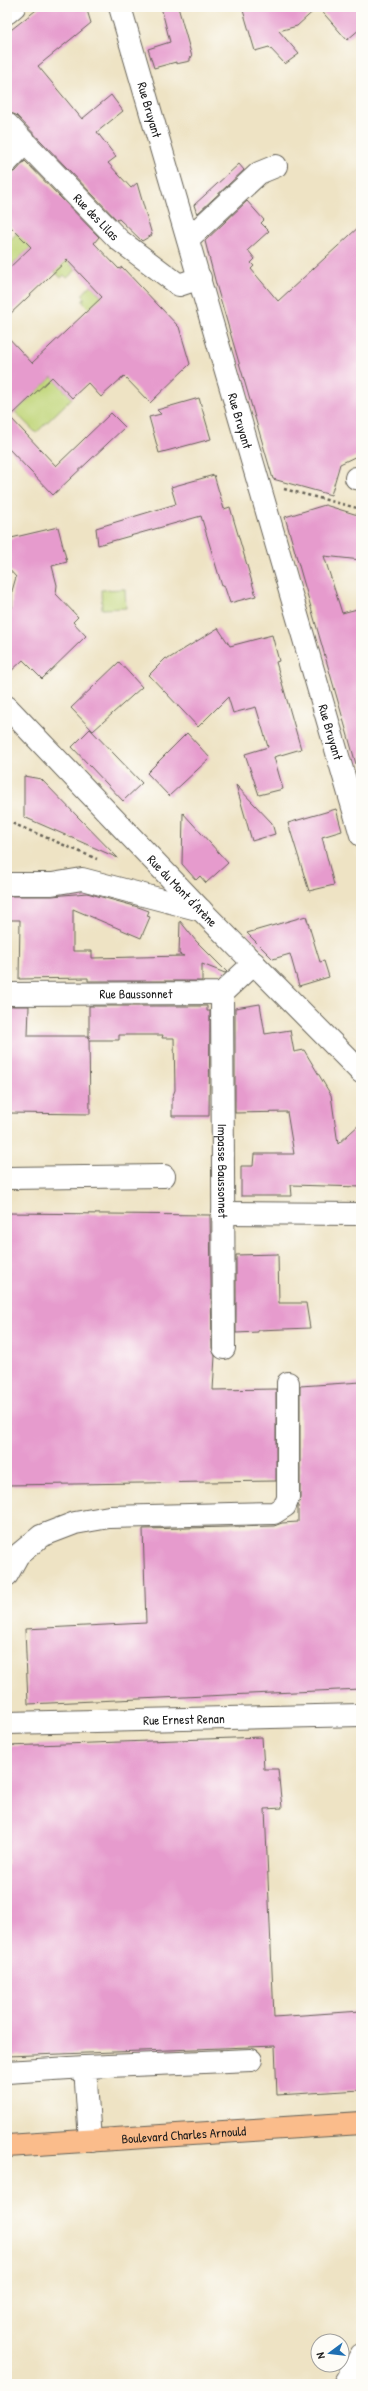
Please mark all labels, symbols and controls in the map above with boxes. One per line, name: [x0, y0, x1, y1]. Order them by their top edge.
street label: Rue Bruyant: [133, 80, 167, 140]
street label: Rue des Lilas: [70, 189, 124, 244]
street label: Rue Bruyant: [224, 391, 257, 451]
street label: Rue Bruyant: [314, 702, 348, 762]
street label: Rue du Mont d'Arène: [144, 851, 222, 931]
street label: Rue Baussonnet: [99, 984, 173, 1003]
street label: Impasse Baussonnet: [214, 1124, 232, 1219]
street label: Rue Ernest Renan: [143, 1709, 225, 1729]
street label: Boulevard Charles Arnould: [121, 2121, 246, 2148]
north arrow: [310, 2333, 350, 2373]
text: N: [313, 2351, 328, 2360]

